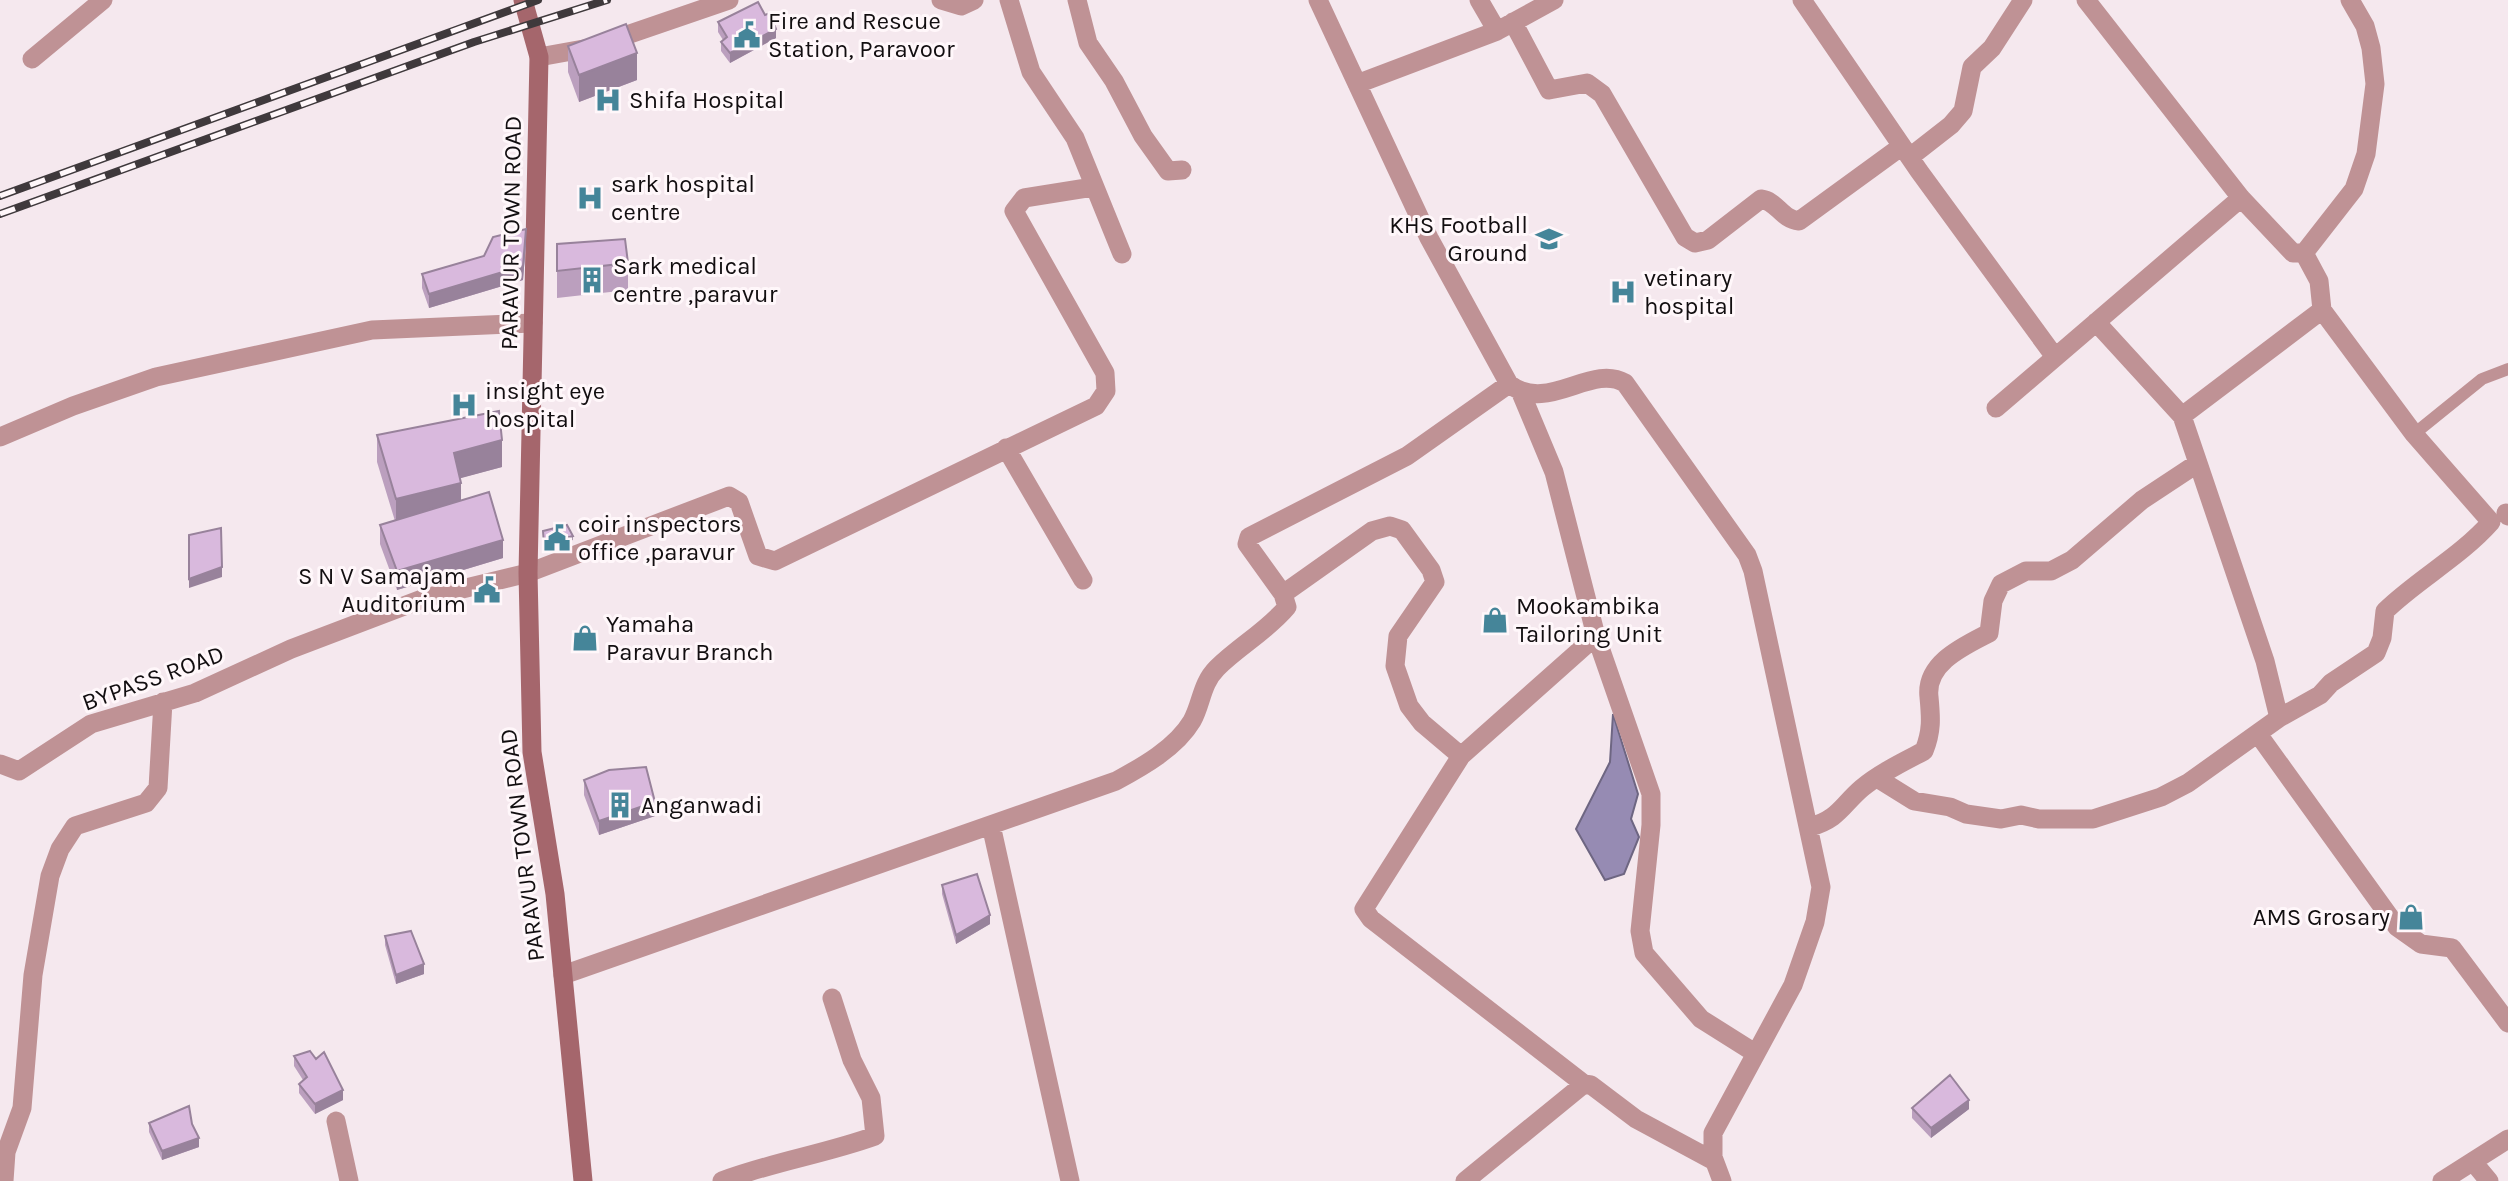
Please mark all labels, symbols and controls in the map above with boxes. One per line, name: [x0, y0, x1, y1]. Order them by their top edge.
place label: Fire and Rescue Station, Paravoor: [768, 7, 955, 63]
public building icon: Fire and Rescue Station, Paravoor: [732, 20, 762, 50]
hospital icon: Shifa Hospital: [593, 85, 623, 115]
place label: Shifa Hospital: [629, 86, 784, 114]
street label: PARAVUR TOWN ROAD: [495, 116, 527, 350]
place label: sark hospital centre: [611, 170, 755, 226]
hospital icon: sark hospital centre: [575, 183, 605, 213]
place label: KHS Football Ground: [1389, 211, 1528, 267]
school or university icon: KHS Football Ground: [1534, 224, 1564, 254]
place label: Sark medical centre ,paravur: [613, 252, 778, 308]
place label: vetinary hospital: [1644, 264, 1734, 320]
building icon: Sark medical centre ,paravur: [577, 265, 607, 295]
hospital icon: vetinary hospital: [1608, 277, 1638, 307]
place label: insight eye hospital: [485, 377, 605, 433]
hospital icon: insight eye hospital: [449, 390, 479, 420]
place label: coir inspectors office ,paravur: [578, 510, 741, 566]
public building icon: coir inspectors office ,paravur: [542, 523, 572, 553]
place label: S N V Samajam Auditorium: [298, 562, 466, 618]
public building icon: S N V Samajam Auditorium: [472, 575, 502, 605]
place label: Mookambika Tailoring Unit: [1516, 592, 1662, 648]
shop icon: Mookambika Tailoring Unit: [1480, 605, 1510, 635]
place label: Yamaha Paravur Branch: [606, 610, 774, 666]
shop icon: Yamaha Paravur Branch: [570, 623, 600, 653]
street label: BYPASS ROAD: [78, 639, 228, 717]
street label: PARAVUR TOWN ROAD: [494, 727, 550, 963]
building icon: Anganwadi: [605, 790, 635, 820]
place label: Anganwadi: [641, 791, 763, 819]
shop icon: AMS Grosary: [2396, 902, 2426, 932]
place label: AMS Grosary: [2253, 903, 2390, 931]

